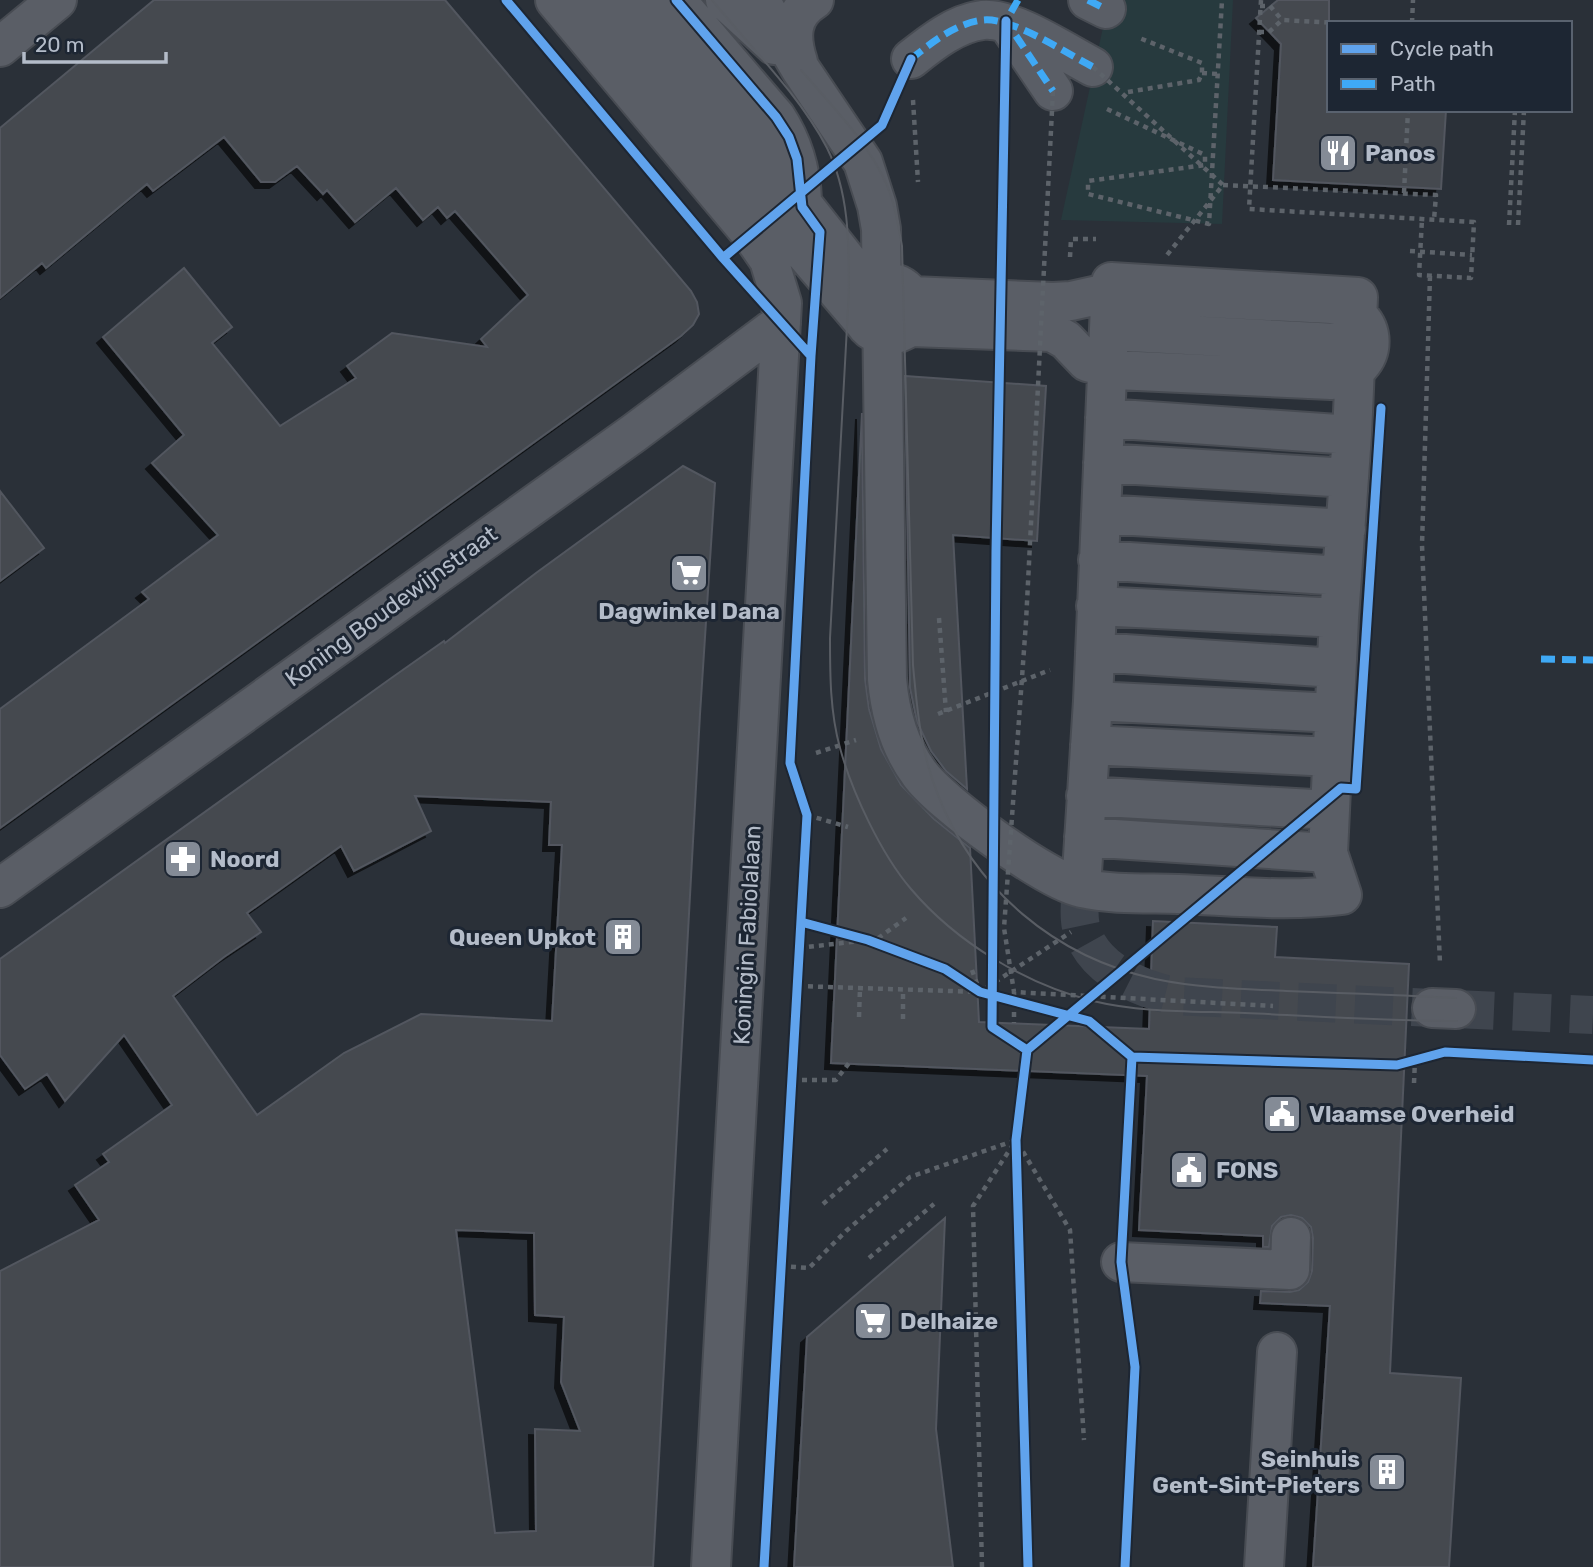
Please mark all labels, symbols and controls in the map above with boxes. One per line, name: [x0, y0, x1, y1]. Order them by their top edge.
scale bar: [24, 21, 166, 65]
legend: [1327, 21, 1572, 112]
text: 20 m: [35, 32, 84, 57]
text: Cycle path: [1390, 36, 1494, 61]
text: Path: [1390, 71, 1436, 96]
restaurant icon: Panos: [1317, 132, 1359, 174]
place label: Panos: [1365, 139, 1436, 167]
street label: Koning Boudewijnstraat: [280, 520, 502, 692]
supermarket icon: Dagwinkel Dana: [668, 552, 710, 594]
place label: Dagwinkel Dana: [598, 597, 780, 625]
street label: Koningin Fabiolalaan: [727, 825, 767, 1045]
pharmacy icon: Noord: [162, 838, 204, 880]
place label: Noord: [210, 845, 280, 873]
building icon: Queen Upkot: [602, 916, 644, 958]
place label: Queen Upkot: [449, 923, 596, 951]
public building icon: Vlaamse Overheid: [1261, 1093, 1303, 1135]
place label: Vlaamse Overheid: [1309, 1100, 1514, 1128]
public building icon: FONS: [1168, 1149, 1210, 1191]
place label: FONS: [1216, 1156, 1278, 1184]
supermarket icon: Delhaize: [852, 1300, 894, 1342]
place label: Delhaize: [900, 1307, 998, 1335]
place label: Seinhuis Gent-Sint-Pieters: [1152, 1445, 1360, 1499]
building icon: Seinhuis Gent-Sint-Pieters: [1366, 1451, 1408, 1493]

